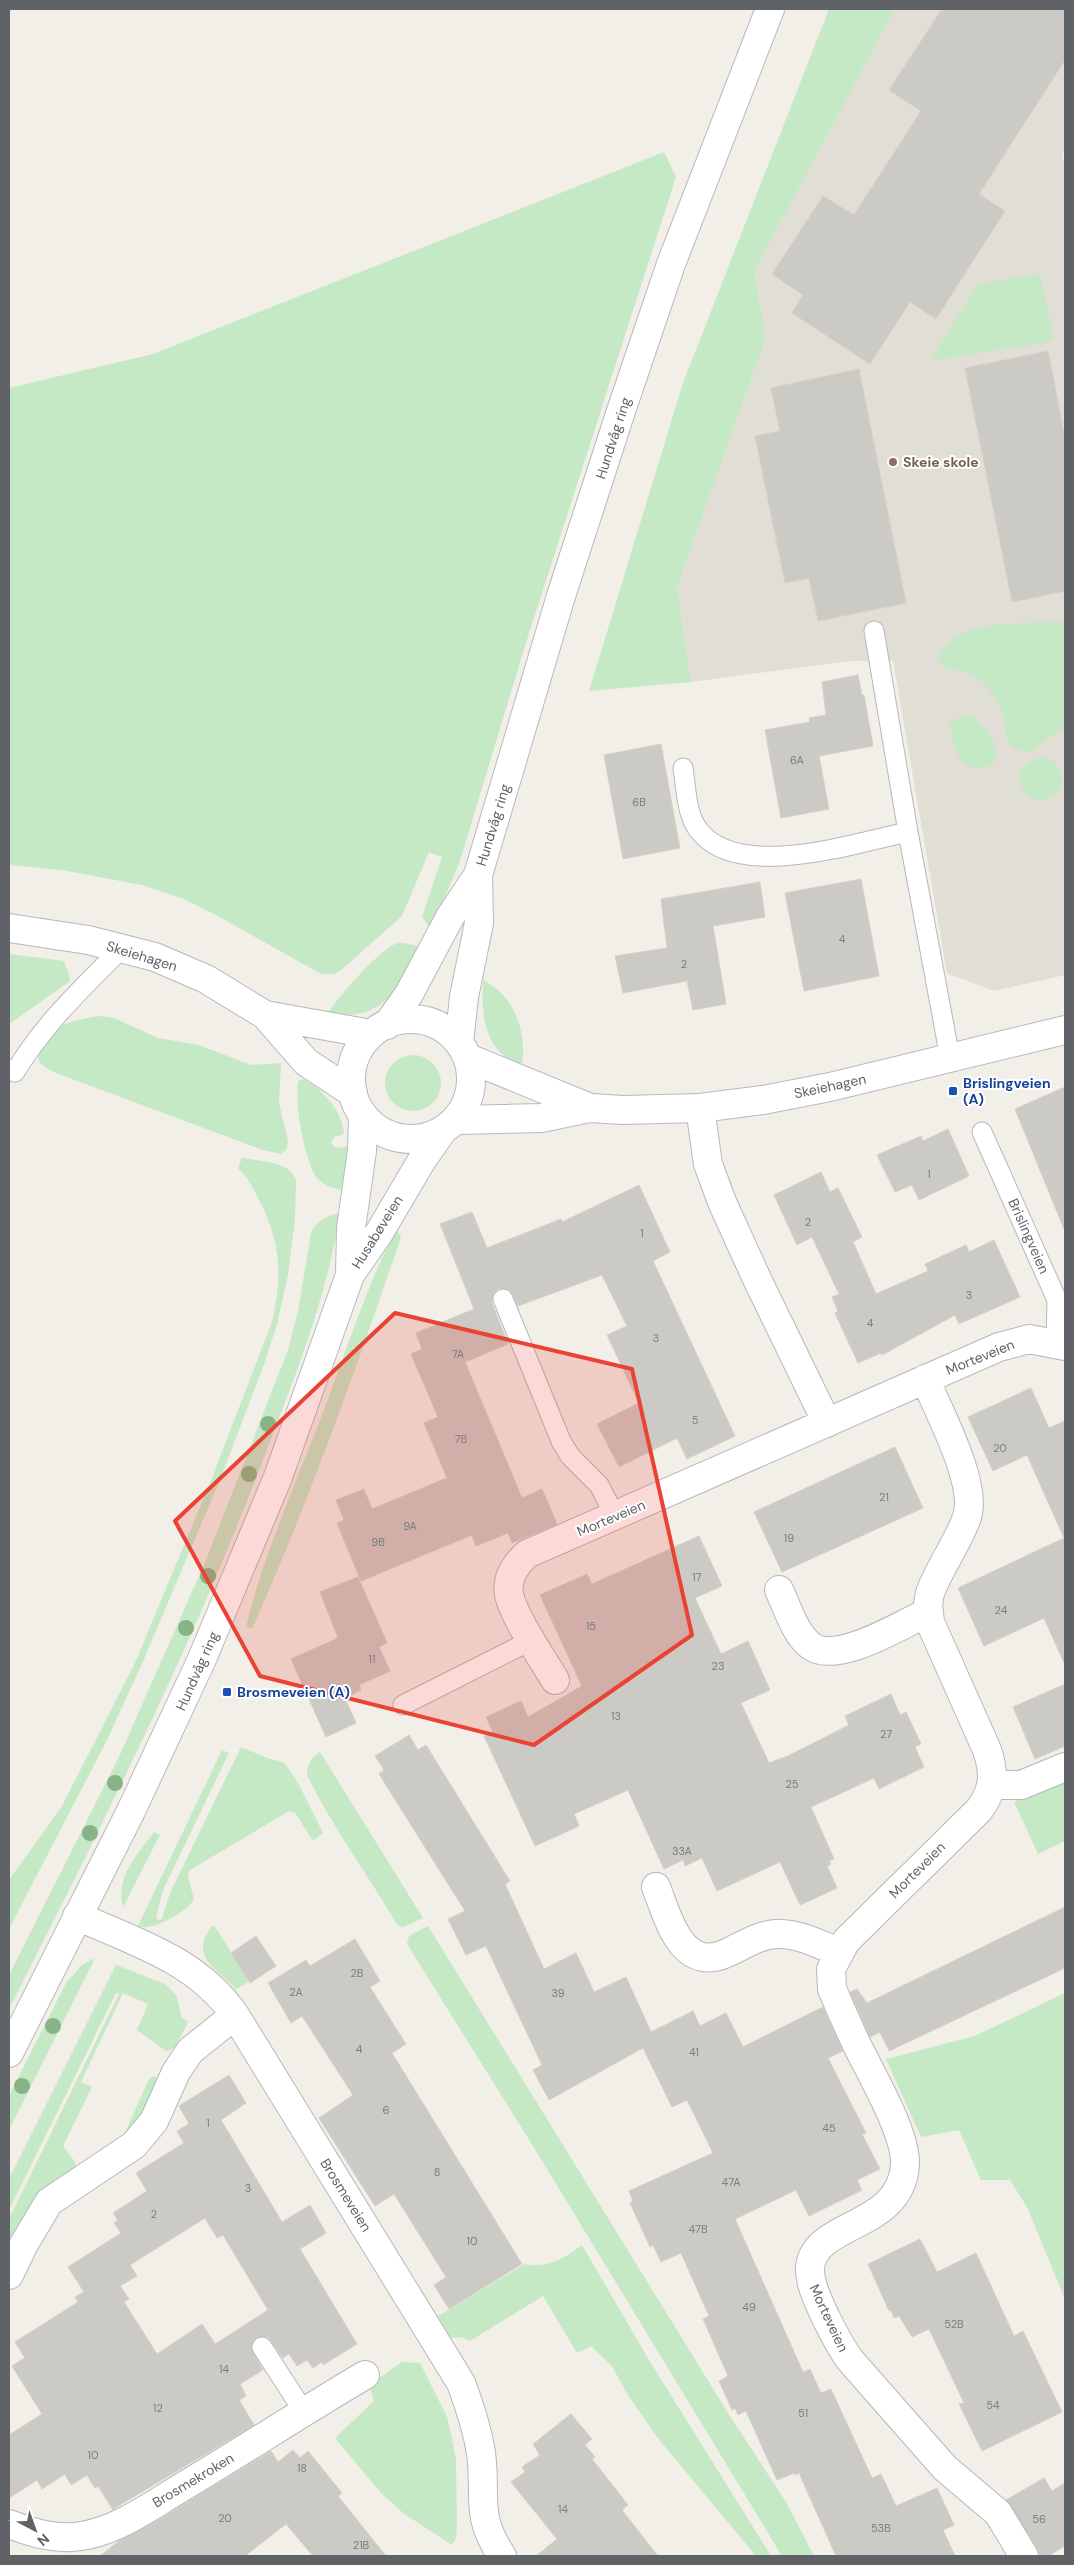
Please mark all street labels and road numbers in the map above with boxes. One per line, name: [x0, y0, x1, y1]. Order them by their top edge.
street label: Hundvåg ring: [591, 395, 635, 481]
street label: Hundvåg ring: [472, 782, 514, 868]
street label: Skeiehagen: [104, 937, 180, 975]
street label: Skeiehagen: [792, 1070, 868, 1102]
street label: Husabøveien: [347, 1192, 407, 1272]
street label: Brislingveien: [1004, 1195, 1054, 1277]
street label: Morteveien: [943, 1335, 1017, 1379]
street label: Morteveien: [574, 1496, 648, 1540]
street label: Hundvåg ring: [172, 1628, 223, 1713]
street label: Morteveien: [885, 1838, 949, 1902]
street label: Brosmeveien: [316, 2155, 376, 2235]
street label: Morteveien: [806, 2281, 852, 2355]
street label: Brosmekroken: [149, 2449, 237, 2511]

